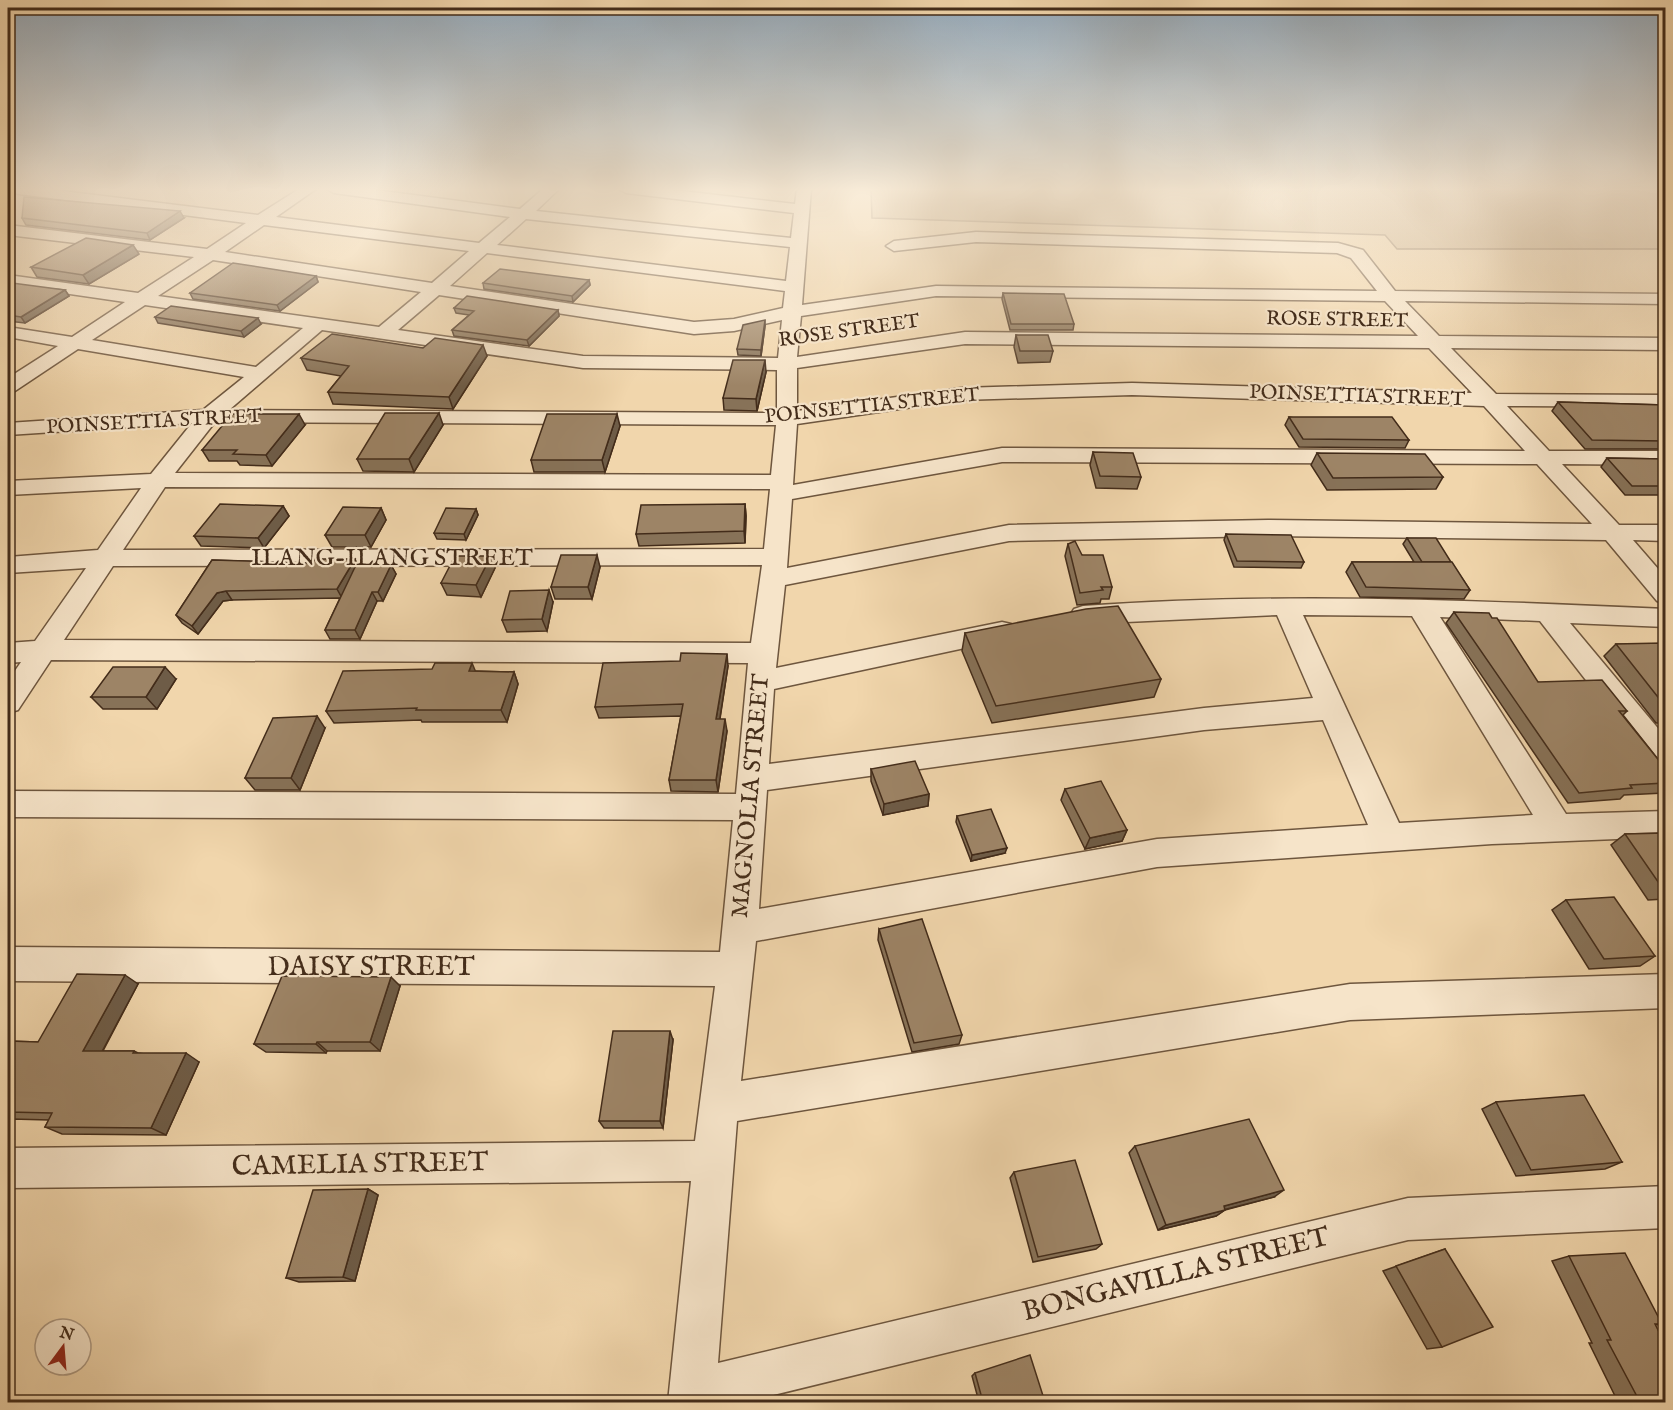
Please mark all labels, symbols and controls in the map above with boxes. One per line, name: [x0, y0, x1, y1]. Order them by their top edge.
street label: ROSE STREET: [1266, 306, 1409, 334]
street label: ROSE STREET: [777, 309, 922, 353]
street label: POINSETTIA STREET: [1249, 380, 1466, 412]
street label: POINSETTIA STREET: [763, 382, 981, 430]
street label: POINSETTIA STREET: [46, 404, 263, 440]
street label: ILANG-ILANG STREET: [251, 543, 533, 574]
street label: MAGNOLIA STREET: [725, 672, 777, 919]
street label: DAISY STREET: [267, 950, 475, 985]
street label: CAMELIA STREET: [231, 1145, 489, 1185]
street label: BONGAVILLA STREET: [1019, 1220, 1334, 1330]
north arrow: [33, 1317, 93, 1377]
text: N: [56, 1323, 76, 1346]

